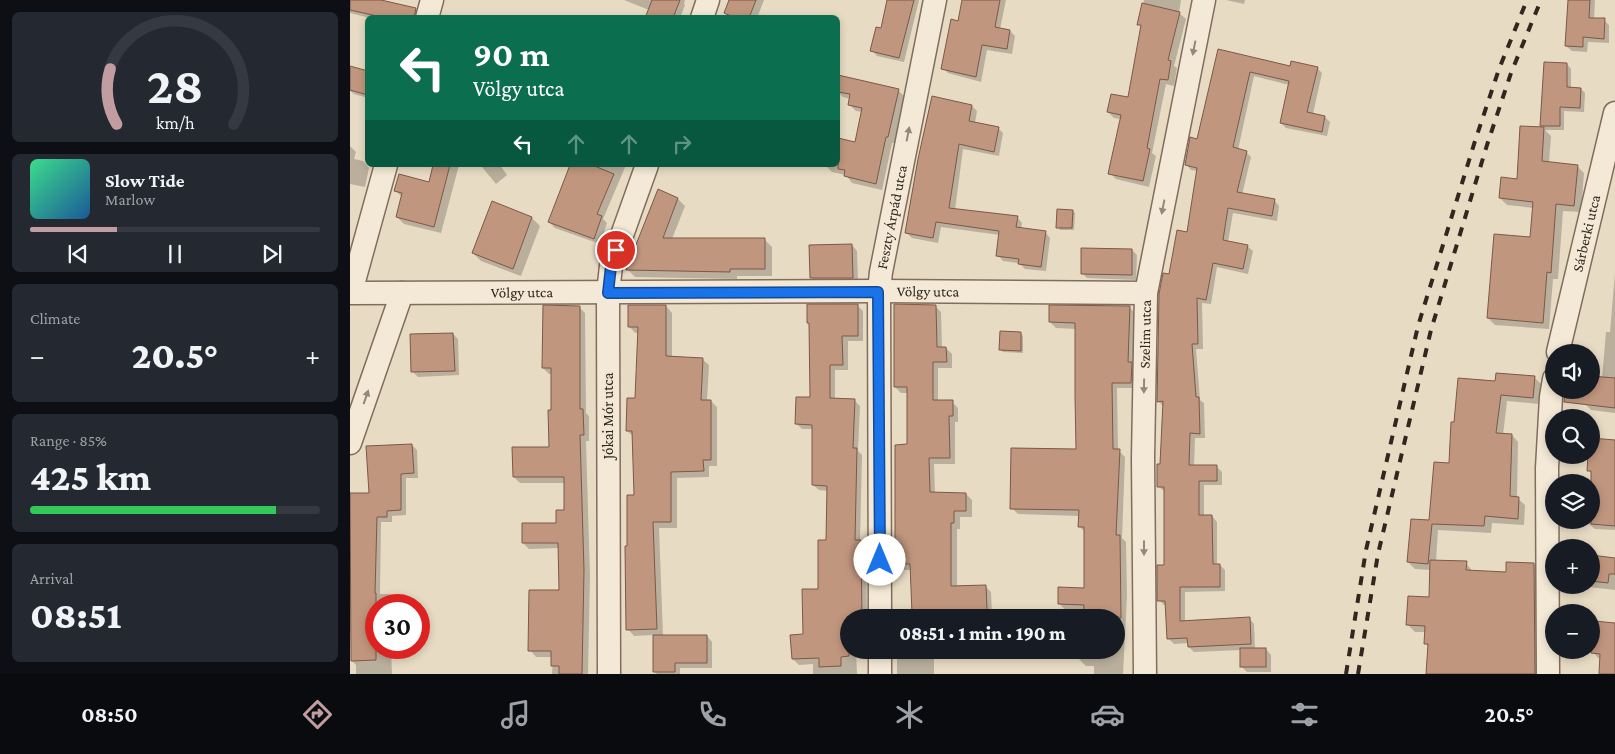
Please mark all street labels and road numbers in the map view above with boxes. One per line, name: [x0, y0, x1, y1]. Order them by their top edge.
street label: Feszty Árpád utca: [874, 164, 910, 271]
street label: Sárberki utca: [1569, 193, 1603, 273]
street label: Völgy utca: [897, 283, 959, 300]
street label: Völgy utca: [491, 284, 553, 301]
street label: Szelim utca: [1137, 299, 1154, 369]
street label: Jókai Mór utca: [600, 373, 617, 461]

